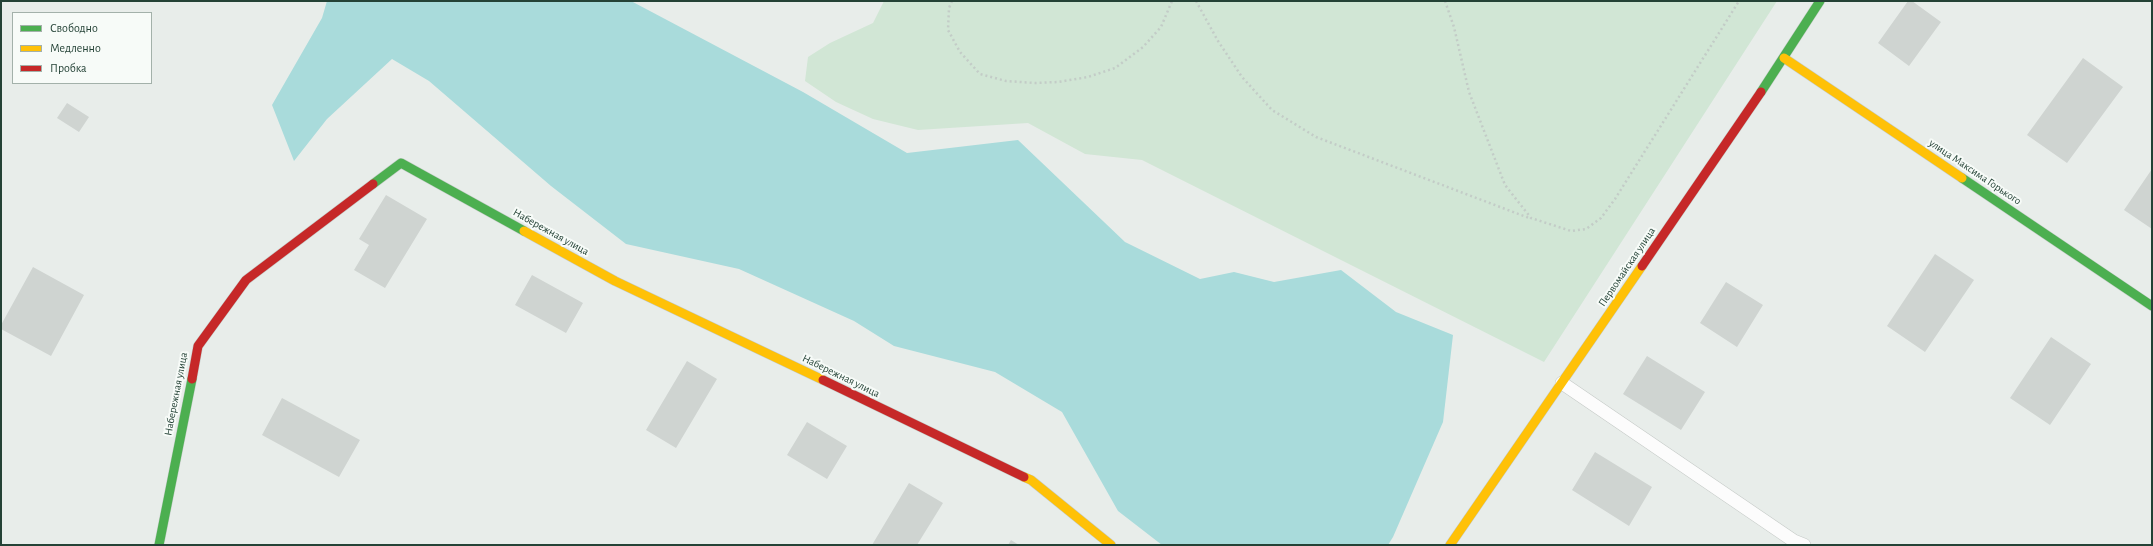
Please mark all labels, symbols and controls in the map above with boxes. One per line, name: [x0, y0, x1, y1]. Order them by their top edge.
legend: [12, 12, 152, 84]
text: Свободно: [50, 22, 98, 34]
text: Медленно: [50, 42, 101, 54]
text: Пробка: [50, 62, 87, 74]
street label: улица Максима Горького: [1926, 136, 2024, 208]
street label: Набережная улица: [511, 206, 591, 258]
street label: Первомайская улица: [1596, 225, 1658, 309]
street label: Набережная улица: [161, 351, 191, 437]
street label: Набережная улица: [800, 352, 882, 400]

